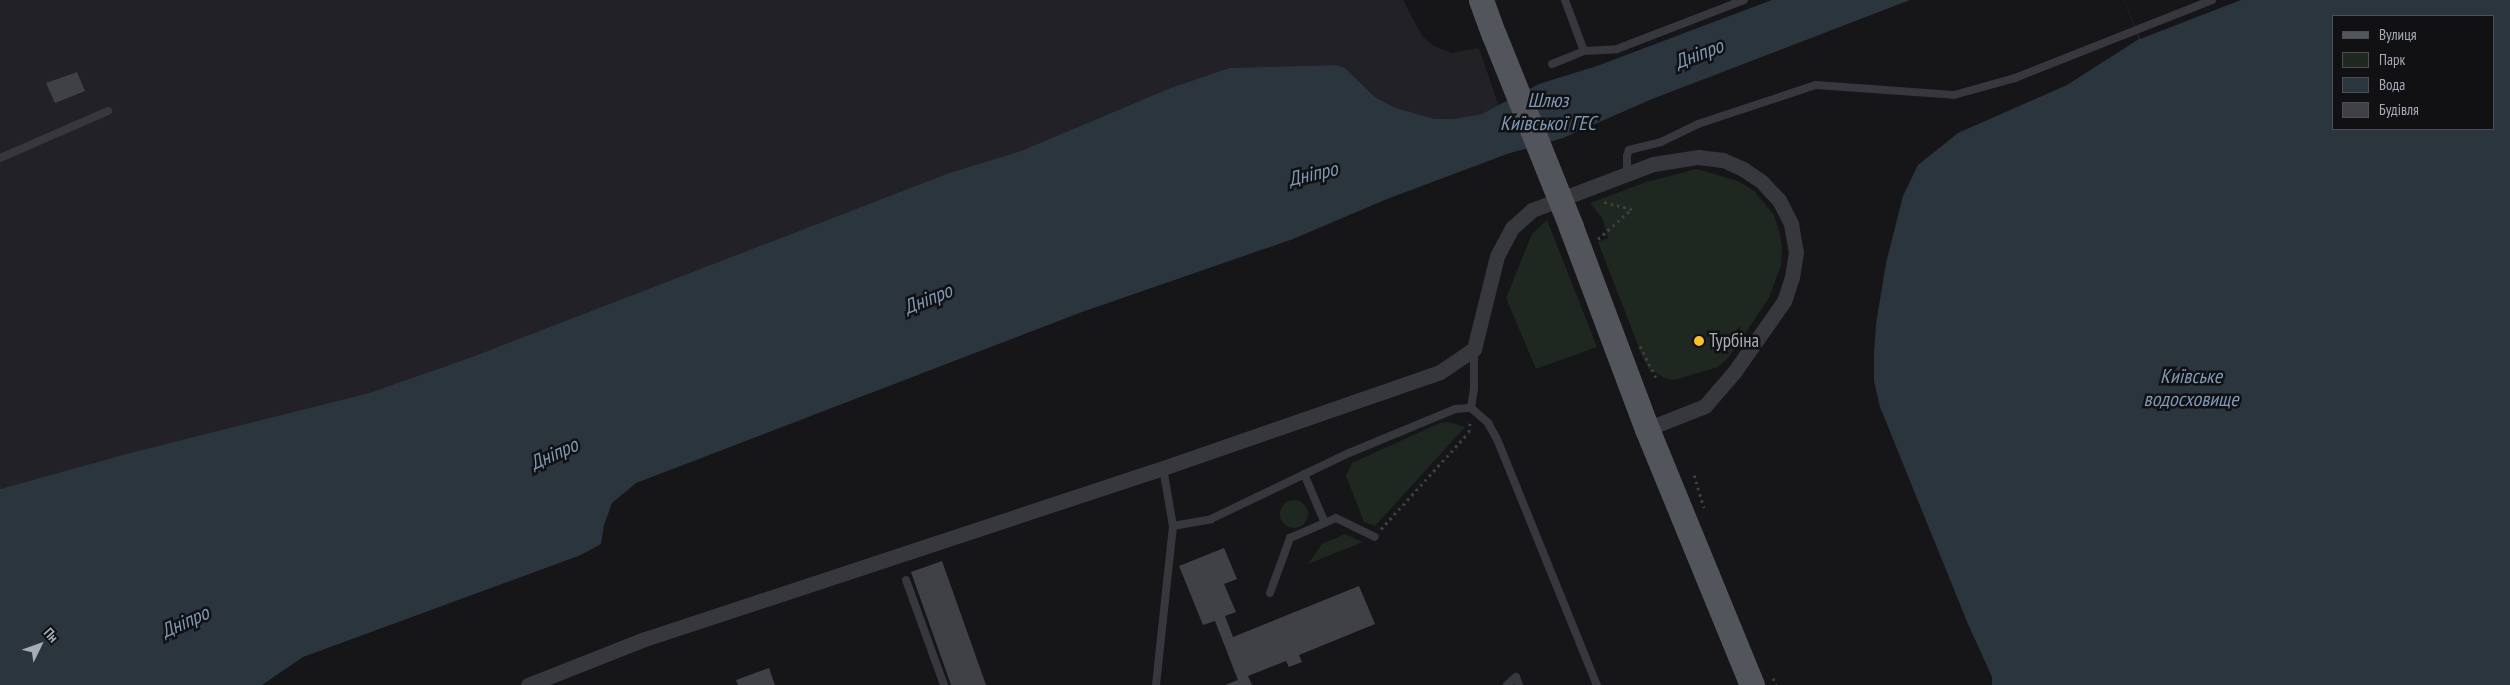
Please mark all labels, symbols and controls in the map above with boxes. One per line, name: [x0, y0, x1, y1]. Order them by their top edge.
legend: [2332, 15, 2495, 130]
text: Вулиця: [2379, 25, 2417, 44]
water label: Дніпро: [1671, 34, 1727, 74]
text: Парк: [2379, 50, 2405, 69]
text: Вода: [2379, 75, 2405, 94]
water label: Шлюз Київської ГЕС: [1500, 88, 1596, 135]
text: Будівля: [2379, 100, 2419, 119]
water label: Дніпро: [1286, 157, 1340, 191]
water label: Дніпро: [900, 279, 956, 319]
place label: Турбіна: [1709, 330, 1759, 352]
marker: Турбіна: [1693, 335, 1705, 347]
water label: Київське водосховище: [2144, 365, 2238, 412]
water label: Дніпро: [526, 433, 582, 475]
water label: Дніпро: [157, 601, 213, 643]
north arrow: [15, 620, 65, 670]
text: Пн: [40, 624, 62, 646]

